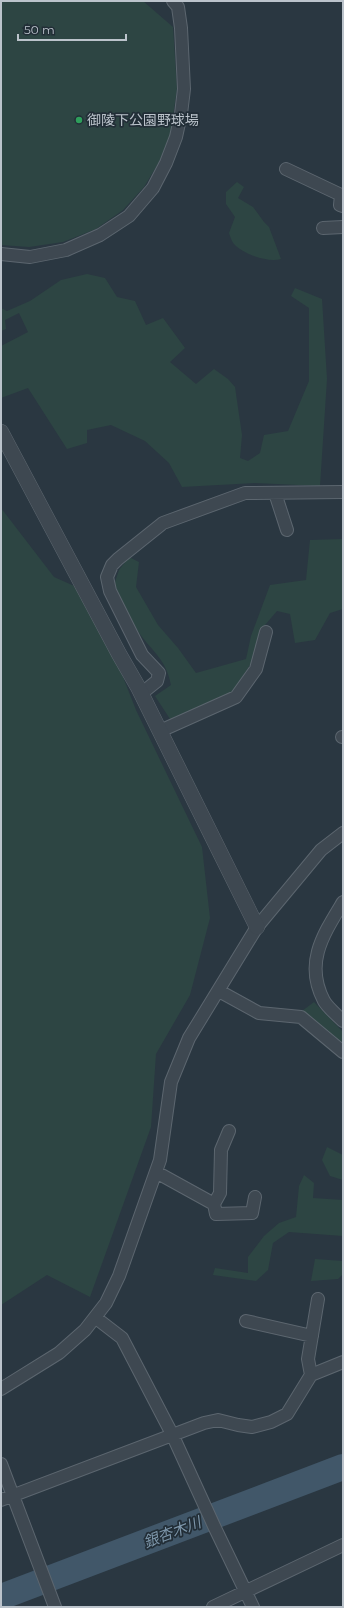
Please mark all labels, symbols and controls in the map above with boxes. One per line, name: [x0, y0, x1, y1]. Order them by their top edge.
scale bar: [18, 16, 126, 42]
text: 50 m: [24, 22, 55, 37]
place label: 御陵下公園野球場: [87, 111, 199, 129]
marker: 御陵下公園野球場: [74, 115, 84, 125]
water label: 銀杏木川: [141, 1512, 205, 1552]

